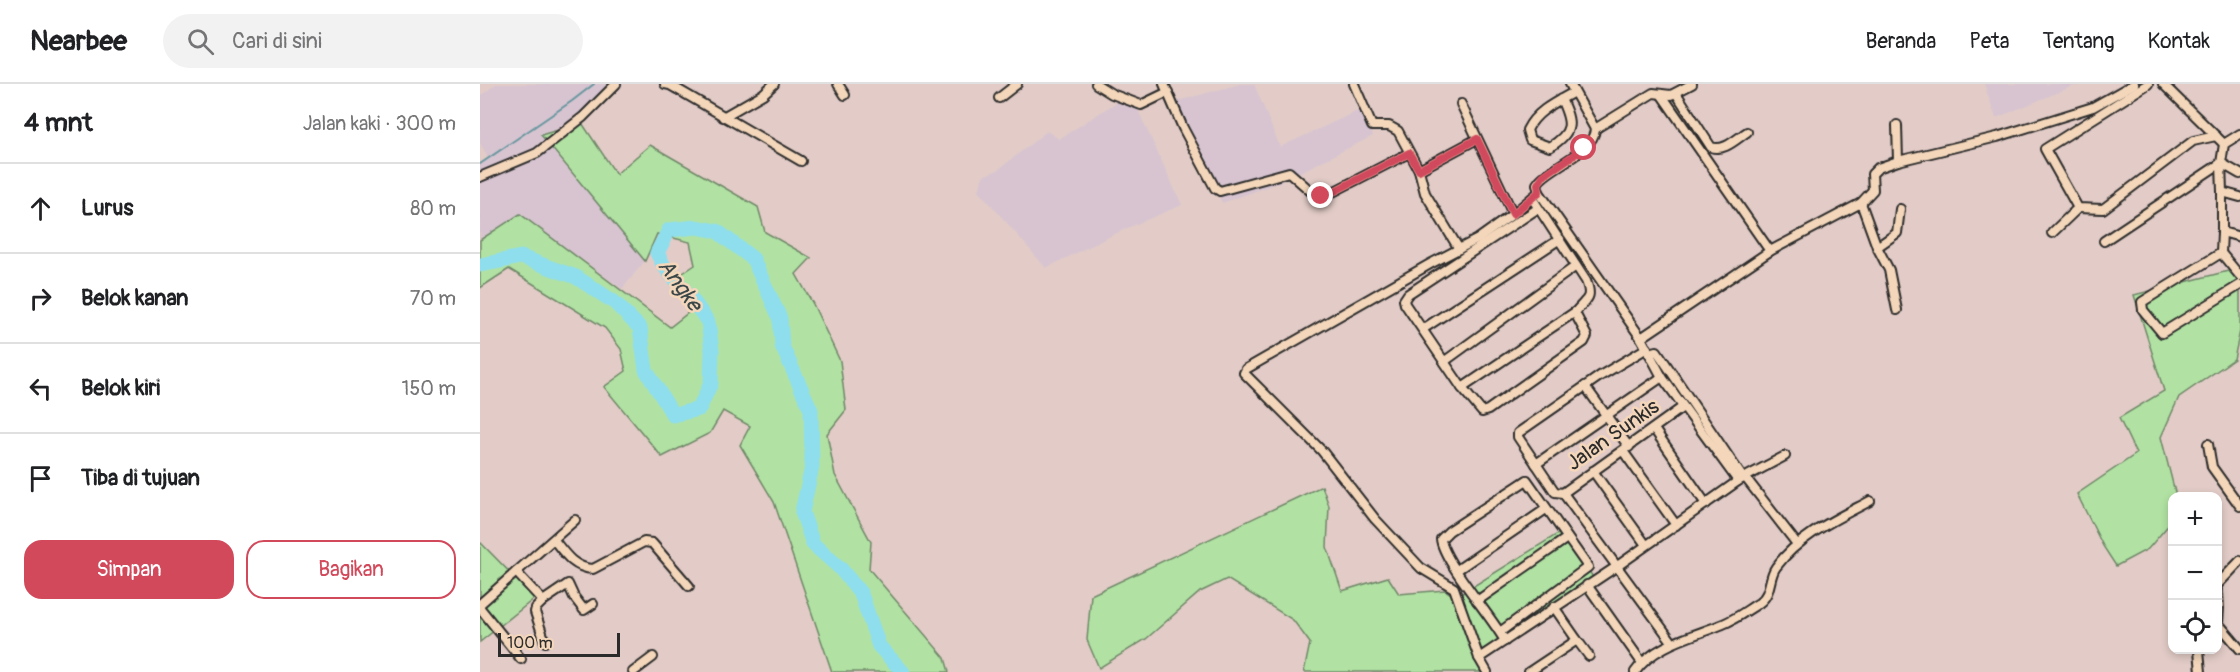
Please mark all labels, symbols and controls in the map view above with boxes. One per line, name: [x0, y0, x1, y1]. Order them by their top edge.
search box: [163, 14, 583, 68]
text: Nearbee: [30, 24, 127, 59]
icon: search: [184, 25, 217, 58]
text: Cari di sini: [232, 27, 322, 55]
text: Beranda: [1866, 28, 1936, 55]
text: Peta: [1969, 28, 2010, 55]
text: Tentang: [2043, 28, 2115, 55]
text: Kontak: [2148, 28, 2210, 55]
text: 4 mnt: [24, 107, 93, 139]
text: Jalan kaki · 300 m: [303, 111, 456, 136]
route start: [1570, 134, 1596, 160]
route end: [1307, 182, 1333, 208]
icon: ahead: [24, 192, 57, 225]
text: Lurus: [81, 194, 133, 222]
text: 80 m: [410, 196, 456, 221]
water label: Angke: [652, 253, 710, 318]
icon: right: [24, 282, 57, 315]
text: Belok kanan: [81, 284, 189, 312]
text: 70 m: [410, 286, 456, 311]
icon: left: [24, 372, 57, 405]
text: Belok kiri: [81, 374, 160, 402]
text: 150 m: [402, 376, 456, 401]
street label: Jalan Sunkis: [1561, 393, 1665, 477]
icon: arrive: [24, 462, 57, 495]
text: Tiba di tujuan: [81, 464, 200, 492]
map controls: [2168, 492, 2222, 654]
button: +: [2168, 492, 2222, 546]
button: Simpan: [24, 540, 234, 599]
button: Bagikan: [246, 540, 456, 599]
button: −: [2168, 546, 2222, 600]
button: locate: [2168, 600, 2222, 654]
scale bar: [498, 630, 620, 658]
text: 100 m: [507, 633, 553, 653]

